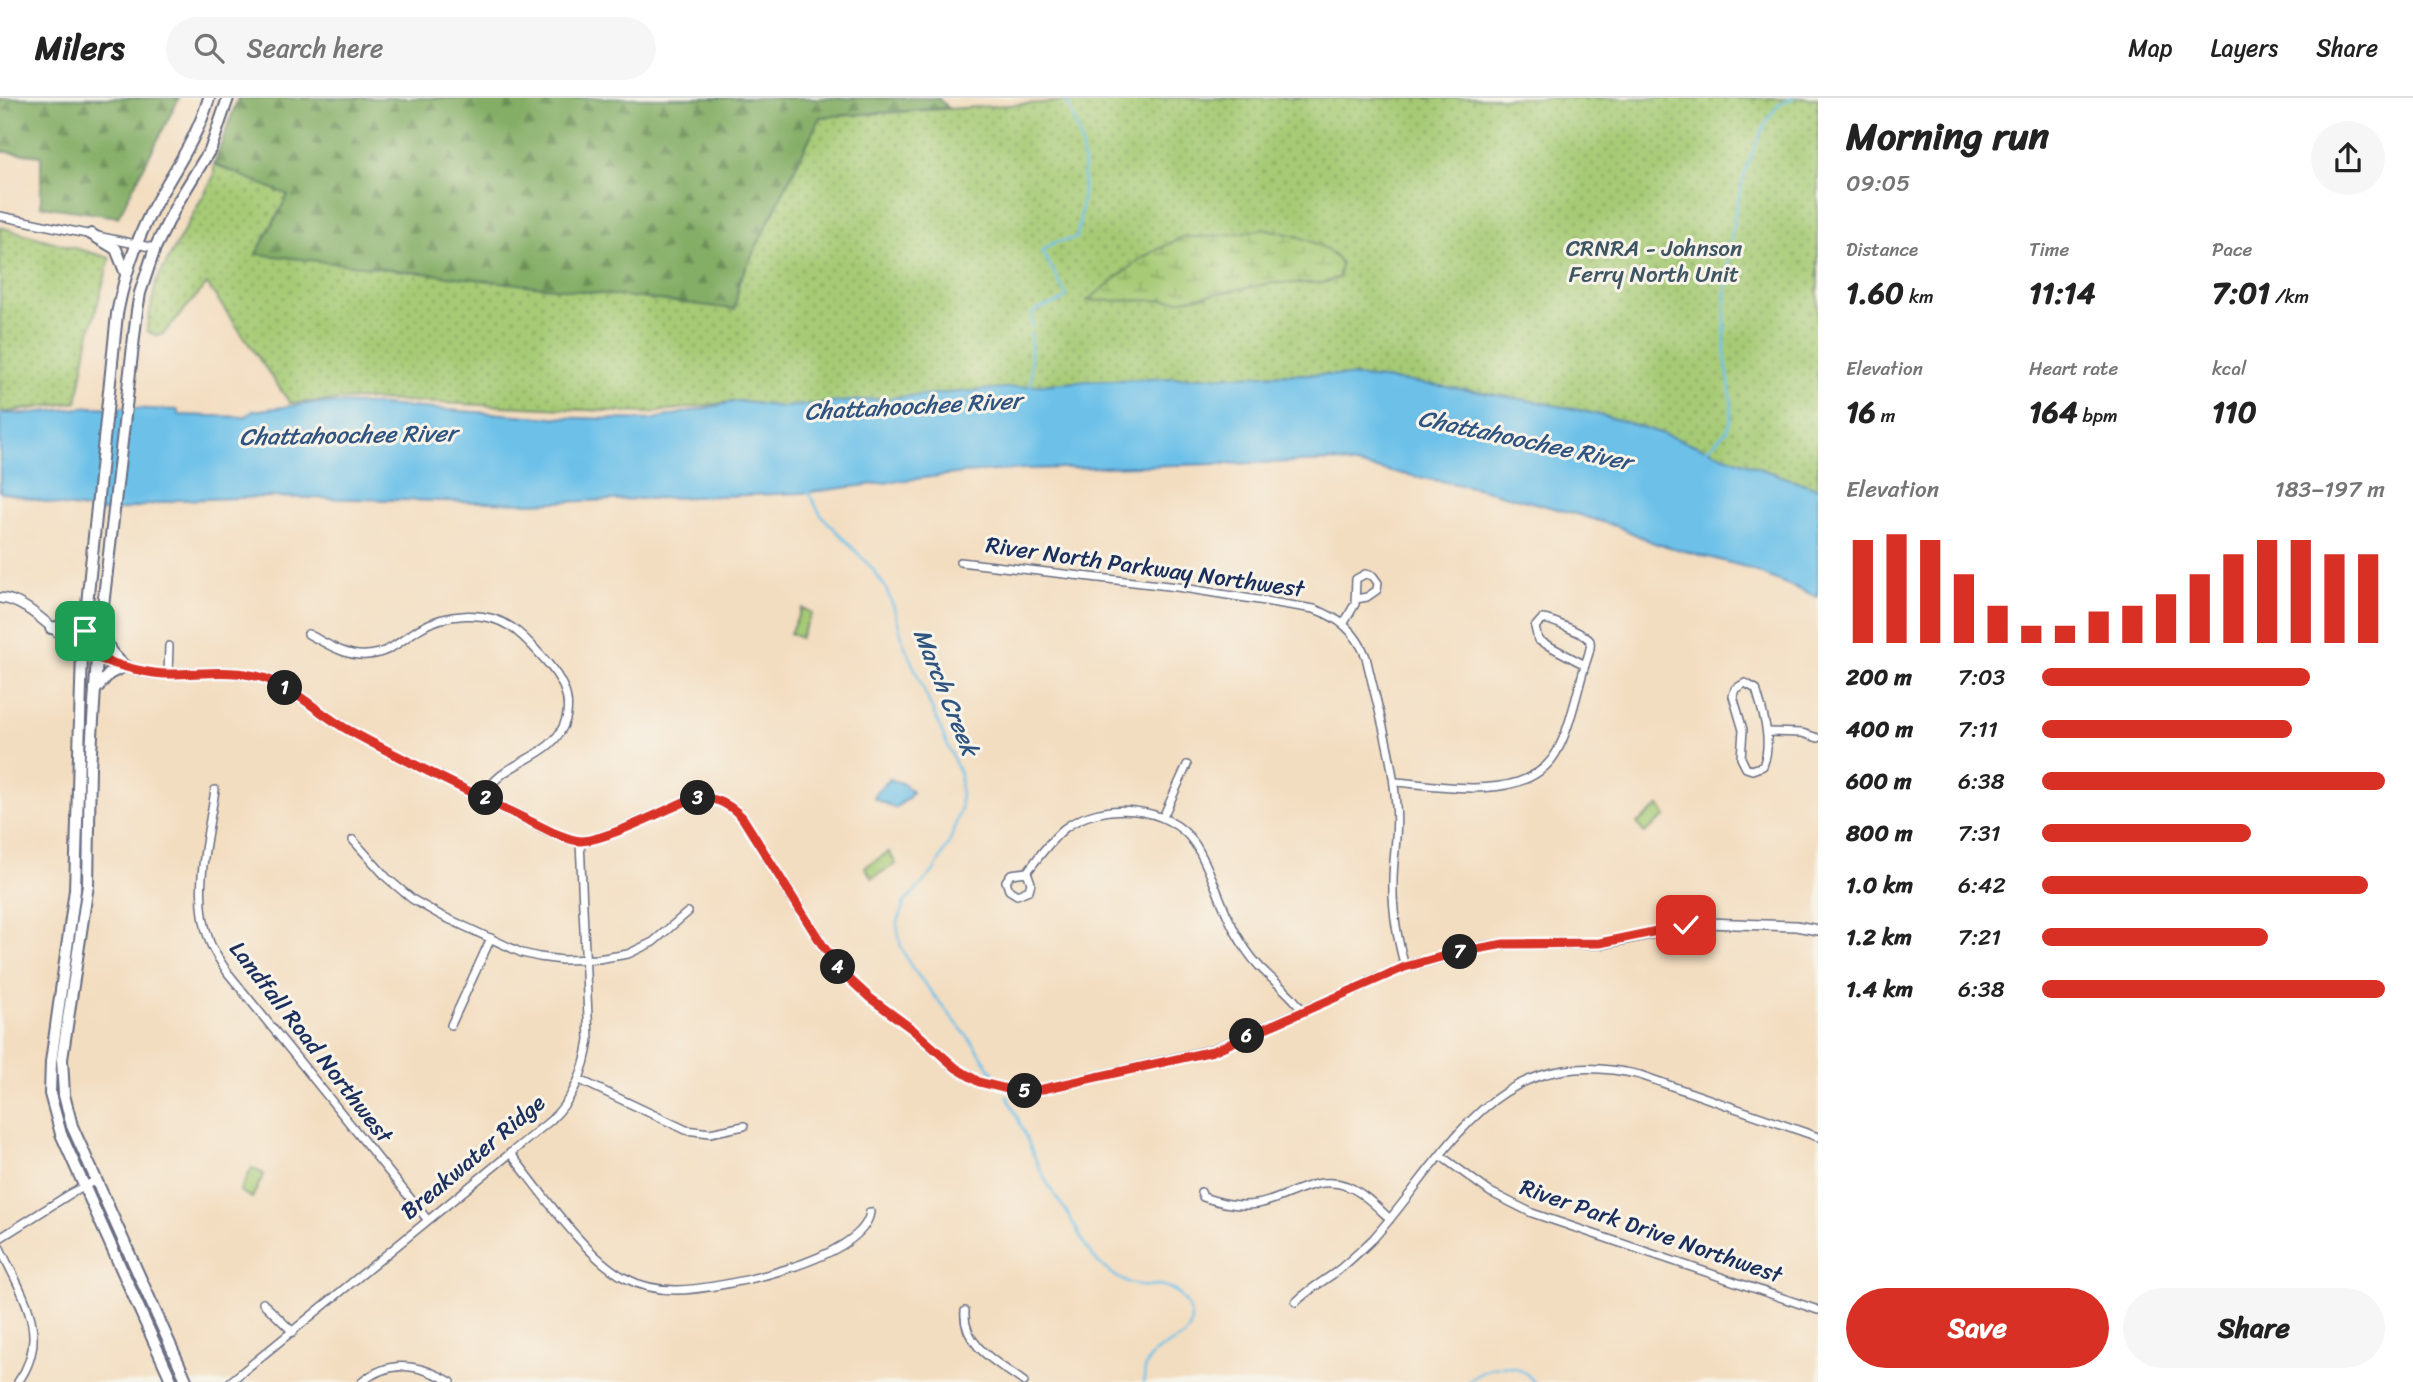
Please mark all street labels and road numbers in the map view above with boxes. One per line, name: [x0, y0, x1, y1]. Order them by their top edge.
street label: River North Parkway Northwest: [983, 524, 1309, 610]
street label: Landfall Road Northwest: [218, 931, 405, 1154]
street label: Breakwater Ridge: [391, 1084, 555, 1230]
street label: River Park Drive Northwest: [1514, 1167, 1789, 1296]

